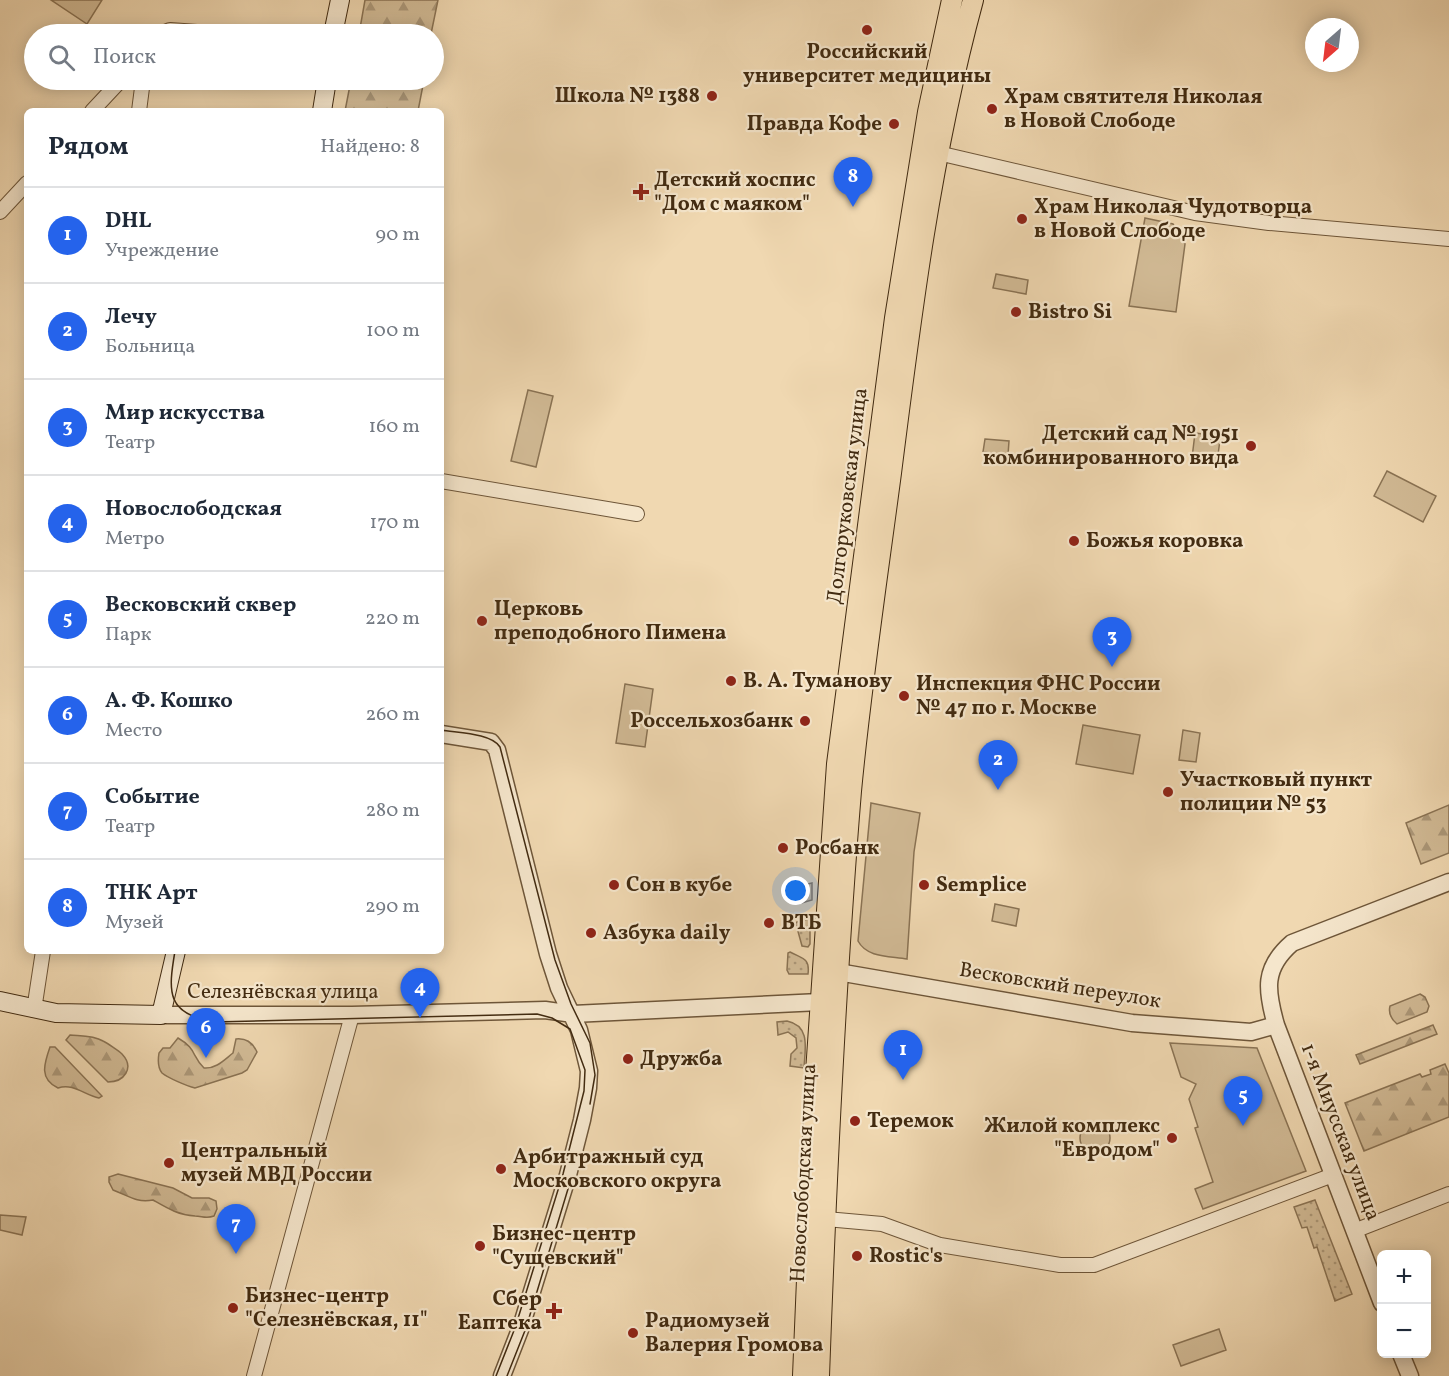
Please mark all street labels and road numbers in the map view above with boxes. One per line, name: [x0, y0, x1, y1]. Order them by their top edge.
street label: Долгоруковская улица: [820, 386, 876, 606]
street label: Весковский переулок: [957, 956, 1163, 1016]
street label: Селезнёвская улица: [187, 978, 379, 1007]
street label: 1-я Миусская улица: [1293, 1039, 1387, 1225]
street label: Новослободская улица: [784, 1063, 824, 1283]

